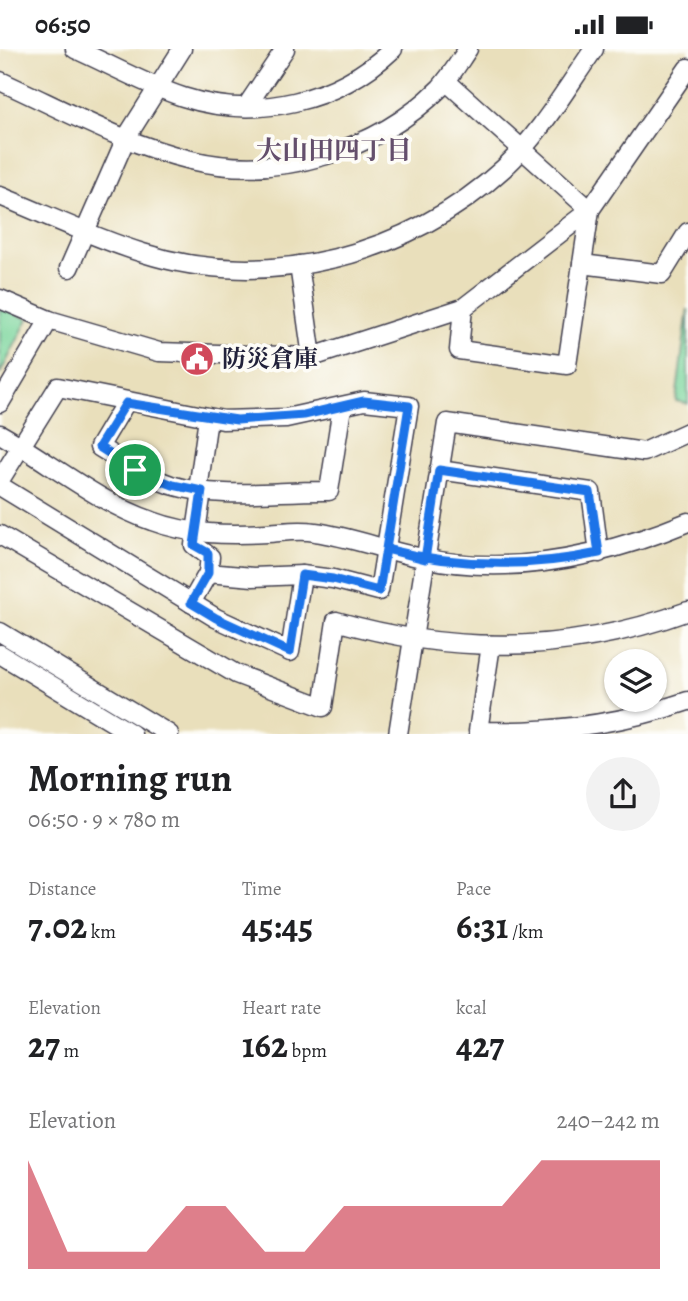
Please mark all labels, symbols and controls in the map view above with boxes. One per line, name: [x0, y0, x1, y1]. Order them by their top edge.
text: 06:50: [35, 7, 91, 42]
district label: 大山田四丁目: [256, 133, 412, 168]
public building icon: 防災倉庫: [178, 340, 216, 378]
place label: 防災倉庫: [222, 343, 318, 375]
pin: [105, 440, 165, 500]
icon: arrive: [116, 451, 154, 489]
map controls: [604, 649, 667, 712]
button: layers: [604, 649, 667, 712]
text: Morning run: [28, 752, 232, 804]
button: share: [586, 757, 660, 831]
text: 06:50 · 9 × 780 m: [28, 804, 180, 835]
text: Distance: [28, 876, 96, 902]
text: Time: [242, 876, 281, 902]
text: Pace: [456, 876, 491, 902]
text: 7.02: [28, 902, 87, 950]
text: 45:45: [242, 902, 313, 950]
text: 6:31: [456, 902, 508, 950]
text: km: [87, 919, 116, 945]
text: /km: [508, 919, 544, 945]
text: Elevation: [28, 995, 101, 1021]
text: Heart rate: [242, 995, 321, 1021]
text: kcal: [456, 995, 486, 1021]
text: 27: [28, 1021, 60, 1069]
text: 162: [242, 1021, 288, 1069]
text: 427: [456, 1021, 504, 1069]
text: m: [60, 1038, 79, 1064]
text: bpm: [288, 1038, 327, 1064]
text: Elevation: [28, 1105, 116, 1136]
text: 240–242 m: [556, 1105, 660, 1136]

